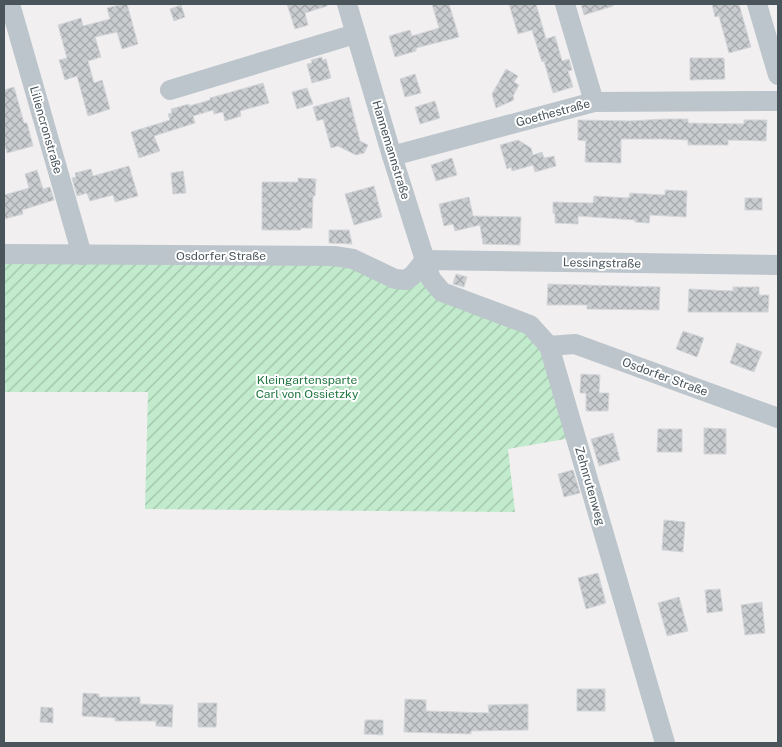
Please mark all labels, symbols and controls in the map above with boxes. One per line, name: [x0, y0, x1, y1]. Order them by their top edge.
street label: Liliencronstraße: [27, 85, 65, 176]
street label: Goethestraße: [514, 96, 592, 130]
street label: Hannemannstraße: [369, 99, 413, 201]
street label: Osdorfer Straße: [176, 249, 266, 263]
street label: Lessingstraße: [563, 255, 642, 271]
street label: Osdorfer Straße: [620, 355, 710, 399]
park label: Kleingartensparte Carl von Ossietzky: [256, 373, 359, 401]
street label: Zehnrutenweg: [572, 445, 608, 527]

